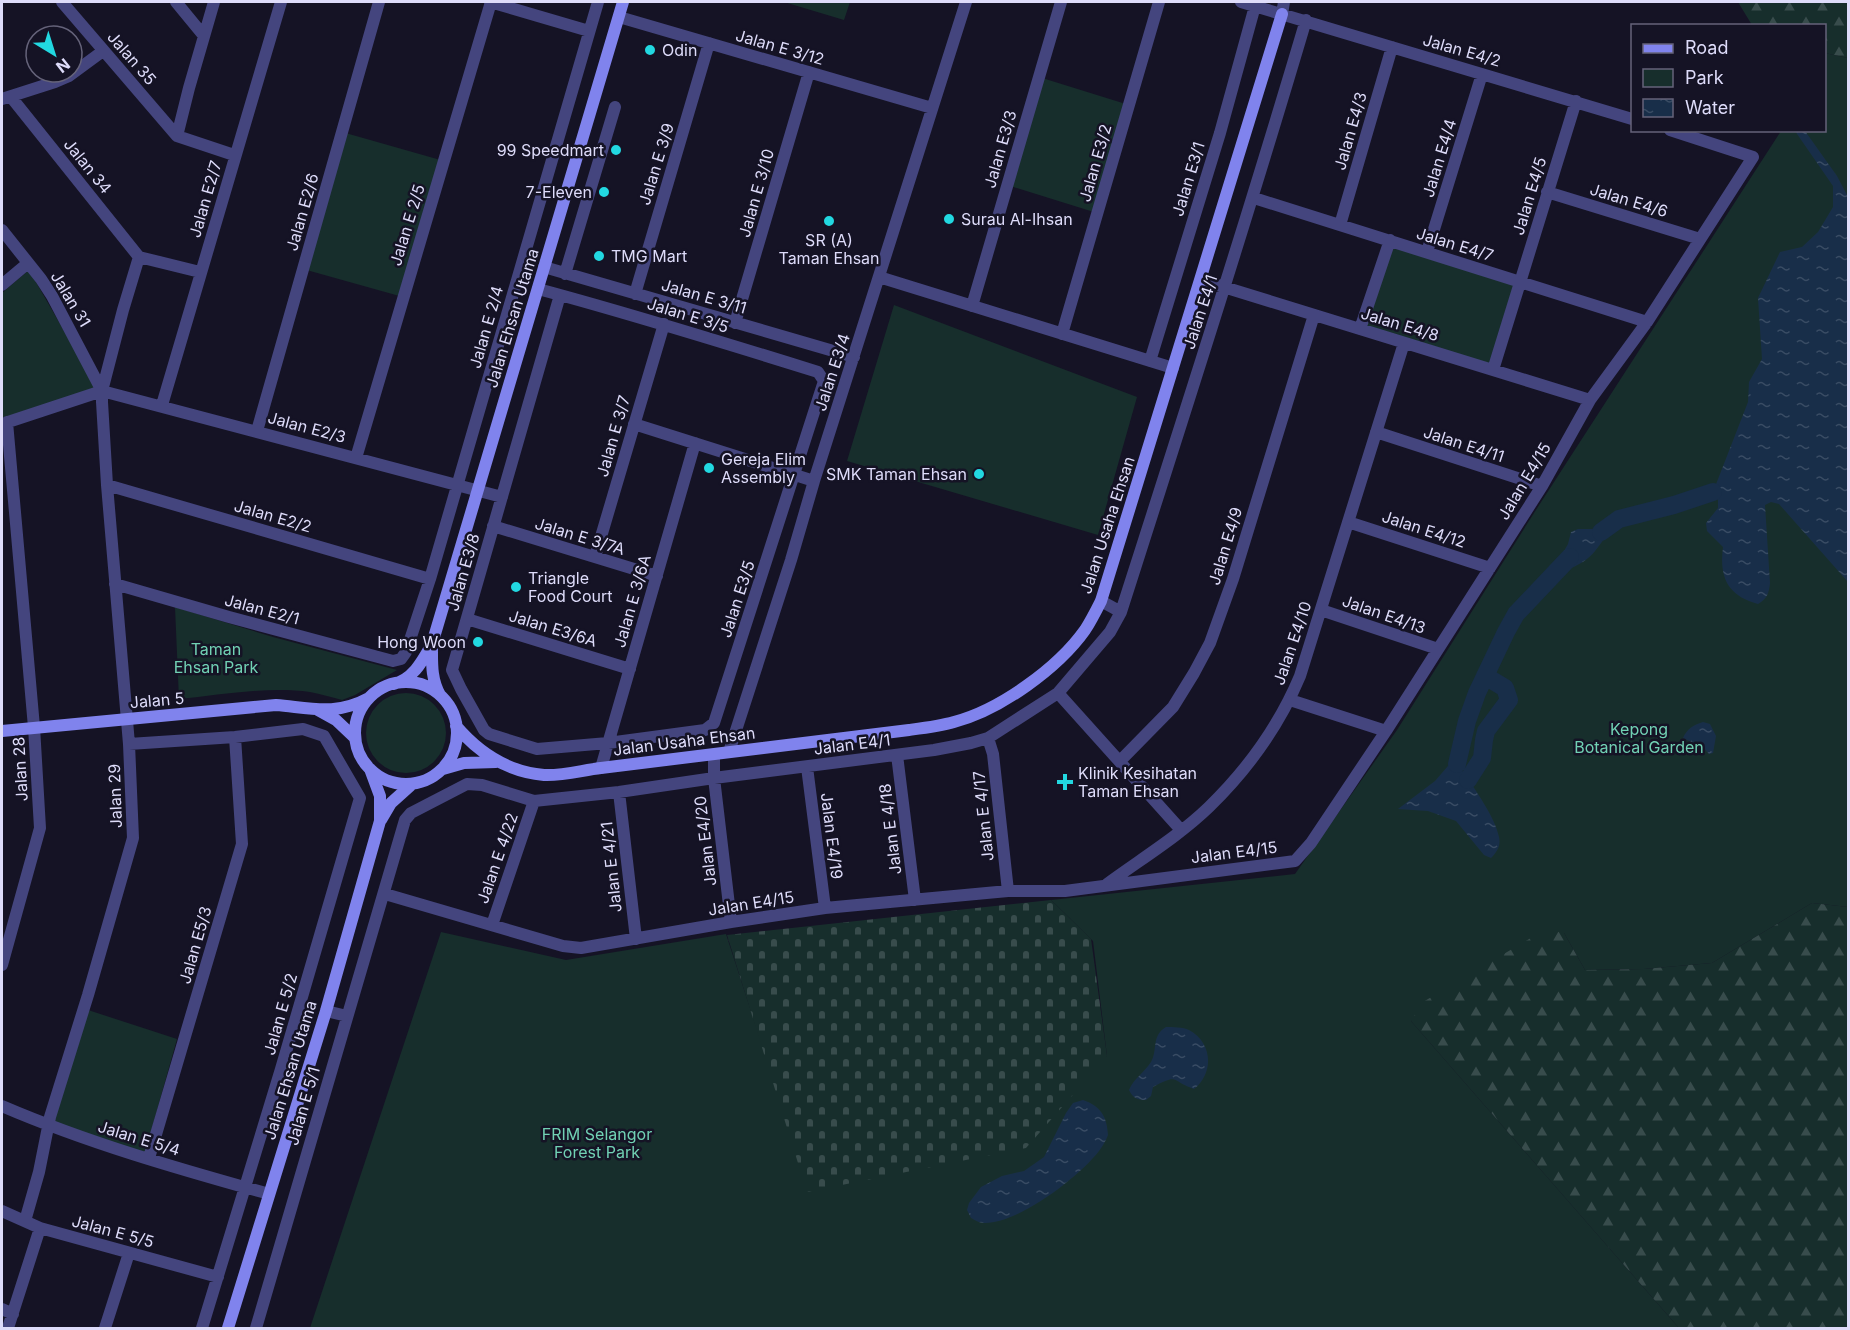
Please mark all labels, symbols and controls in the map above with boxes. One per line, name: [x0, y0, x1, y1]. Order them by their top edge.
north arrow: [24, 24, 84, 84]
legend: [1631, 24, 1826, 132]
street label: Jalan E 3/12: [734, 25, 826, 69]
street label: Jalan 35: [103, 27, 161, 89]
street label: Jalan E4/2: [1421, 29, 1503, 71]
text: Road: [1685, 37, 1728, 58]
place label: Odin: [662, 40, 697, 60]
marker: Odin: [643, 43, 657, 57]
text: N: [52, 54, 74, 77]
text: Park: [1685, 67, 1724, 88]
street label: Jalan E4/3: [1329, 90, 1371, 172]
text: Water: [1685, 97, 1735, 118]
street label: Jalan E3/3: [979, 108, 1021, 190]
street label: Jalan E4/4: [1418, 116, 1460, 200]
street label: Jalan E 3/9: [634, 121, 678, 207]
street label: Jalan E3/2: [1074, 122, 1116, 204]
street label: Jalan 34: [60, 134, 116, 198]
street label: Jalan E3/1: [1167, 139, 1209, 219]
place label: 99 Speedmart: [497, 140, 604, 160]
marker: 99 Speedmart: [609, 143, 623, 157]
street label: Jalan E 3/10: [734, 146, 778, 240]
street label: Jalan E4/5: [1508, 155, 1550, 237]
street label: Jalan E2/7: [184, 158, 226, 240]
street label: Jalan E2/6: [281, 171, 323, 253]
street label: Jalan E4/6: [1588, 179, 1670, 221]
street label: Jalan E 2/5: [385, 182, 429, 268]
place label: 7-Eleven: [526, 182, 592, 202]
marker: 7-Eleven: [597, 185, 611, 199]
place label: Surau Al-Ihsan: [961, 209, 1073, 229]
marker: Surau Al-Ihsan: [942, 212, 956, 226]
marker: SR (A) Taman Ehsan: [822, 214, 836, 228]
street label: Jalan E4/7: [1414, 223, 1496, 265]
place label: SR (A) Taman Ehsan: [778, 230, 880, 268]
street label: Jalan Ehsan Utama: [481, 246, 543, 390]
place label: TMG Mart: [611, 246, 687, 266]
marker: TMG Mart: [592, 249, 606, 263]
street label: Jalan 31: [47, 268, 95, 330]
street label: Jalan E4/1: [1179, 272, 1221, 352]
street label: Jalan E 3/11: [659, 274, 749, 318]
street label: Jalan E 2/4: [465, 283, 507, 371]
street label: Jalan E 3/5: [645, 293, 731, 337]
street label: Jalan E4/8: [1359, 303, 1441, 345]
street label: Jalan E3/4: [810, 331, 854, 413]
street label: Jalan E 3/7: [592, 393, 634, 479]
street label: Jalan E2/3: [266, 407, 348, 447]
street label: Jalan E4/11: [1421, 422, 1507, 466]
street label: Jalan E4/15: [1493, 439, 1555, 523]
place label: Gereja Elim Assembly: [721, 449, 806, 487]
street label: Jalan Usaha Ehsan: [1075, 454, 1139, 596]
marker: Gereja Elim Assembly: [702, 461, 716, 475]
place label: SMK Taman Ehsan: [826, 464, 967, 484]
marker: SMK Taman Ehsan: [972, 467, 986, 481]
street label: Jalan E2/2: [232, 495, 314, 537]
street label: Jalan E4/9: [1204, 505, 1246, 587]
street label: Jalan E4/12: [1380, 506, 1468, 552]
street label: Jalan E 3/7A: [533, 513, 627, 559]
street label: Jalan E3/8: [442, 531, 484, 613]
street label: Jalan E 3/6A: [609, 552, 655, 650]
street label: Jalan E3/5: [715, 558, 759, 640]
place label: Triangle Food Court: [528, 568, 613, 606]
marker: Triangle Food Court: [509, 580, 523, 594]
street label: Jalan E2/1: [222, 589, 302, 629]
street label: Jalan E4/13: [1340, 590, 1428, 638]
street label: Jalan E4/10: [1268, 598, 1316, 688]
street label: Jalan E3/6A: [506, 605, 600, 651]
place label: Hong Woon: [377, 632, 466, 652]
marker: Hong Woon: [471, 635, 485, 649]
park label: Taman Ehsan Park: [174, 639, 259, 677]
street label: Jalan 5: [129, 688, 185, 712]
park label: Kepong Botanical Garden: [1574, 719, 1704, 757]
street label: Jalan Usaha Ehsan: [612, 722, 756, 760]
street label: Jalan E4/1: [812, 729, 892, 759]
street label: Jalan 28: [8, 736, 32, 802]
street label: Jalan 29: [104, 763, 126, 829]
place label: Klinik Kesihatan Taman Ehsan: [1078, 763, 1197, 801]
street label: Jalan E 4/17: [968, 770, 998, 862]
marker: Klinik Kesihatan Taman Ehsan: [1056, 773, 1074, 791]
street label: Jalan E 4/18: [874, 782, 906, 876]
street label: Jalan E4/19: [817, 792, 847, 880]
street label: Jalan E4/20: [690, 795, 720, 887]
street label: Jalan E 4/22: [472, 810, 522, 906]
street label: Jalan E 4/21: [596, 820, 626, 914]
street label: Jalan E4/15: [1190, 837, 1278, 867]
street label: Jalan E4/15: [707, 886, 795, 920]
street label: Jalan E5/3: [174, 904, 216, 986]
street label: Jalan E 5/2: [259, 971, 301, 1057]
street label: Jalan Ehsan Utama: [259, 998, 321, 1142]
street label: Jalan E 5/1: [282, 1064, 324, 1148]
street label: Jalan E 5/4: [95, 1116, 183, 1160]
park label: FRIM Selangor Forest Park: [542, 1124, 652, 1162]
street label: Jalan E 5/5: [70, 1210, 156, 1252]

